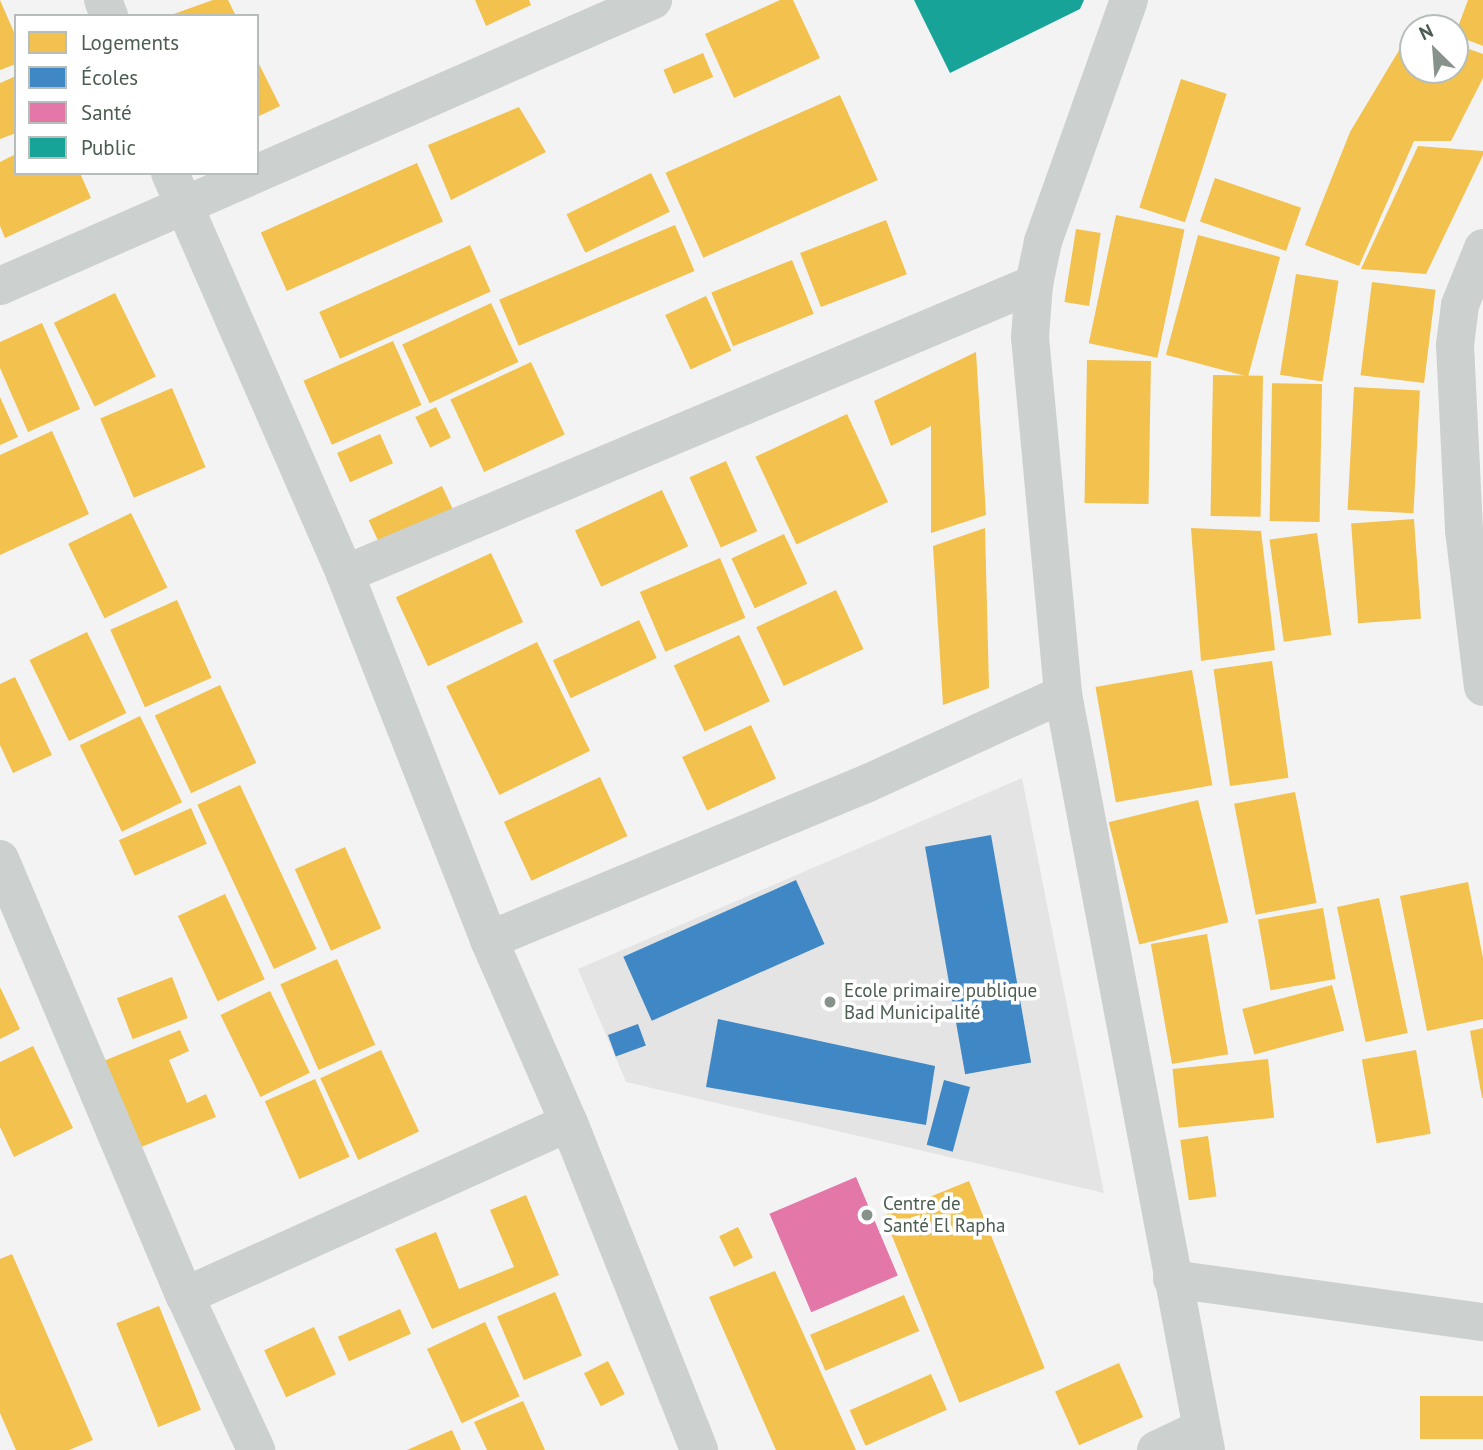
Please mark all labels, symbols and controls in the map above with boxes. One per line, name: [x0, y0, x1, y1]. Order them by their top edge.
legend: [14, 14, 259, 175]
north arrow: [1399, 14, 1469, 84]
text: N: [1415, 18, 1437, 45]
text: Logements: [81, 29, 179, 56]
text: Écoles: [81, 64, 138, 91]
text: Santé: [81, 99, 132, 126]
text: Public: [81, 134, 136, 161]
place label: Ecole primaire publique Bad Municipalité: [844, 980, 1037, 1024]
marker: Ecole primaire publique Bad Municipalité: [822, 994, 838, 1010]
place label: Centre de Santé El Rapha: [883, 1193, 1005, 1237]
marker: Centre de Santé El Rapha: [857, 1205, 877, 1225]

